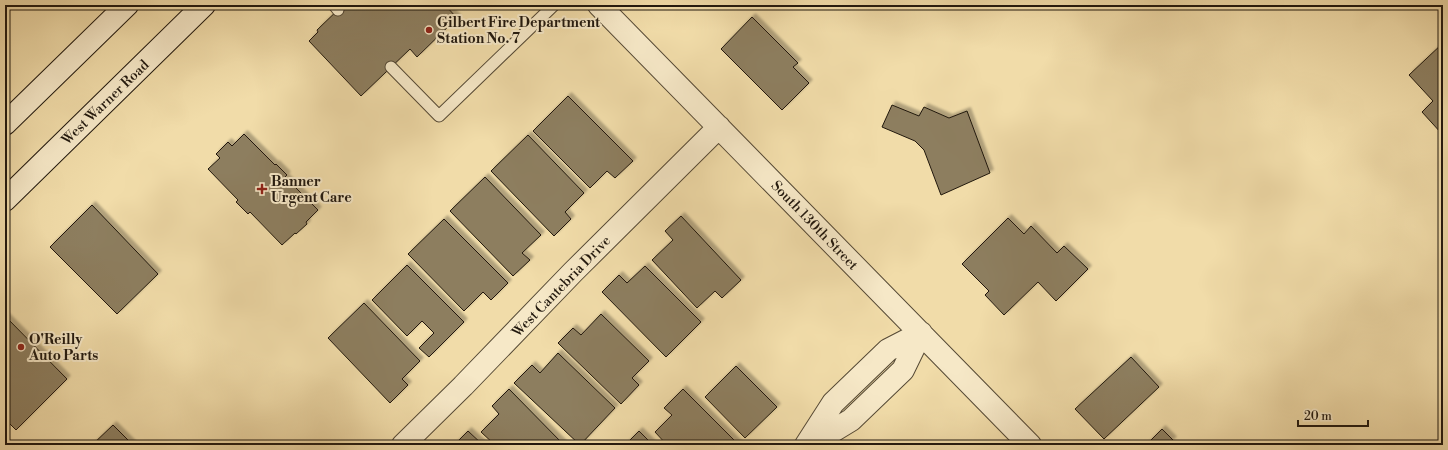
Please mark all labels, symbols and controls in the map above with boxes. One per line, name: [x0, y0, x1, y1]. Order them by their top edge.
place label: Gilbert Fire Department Station No. 7: [437, 14, 601, 48]
marker: Gilbert Fire Department Station No. 7: [424, 25, 434, 35]
street label: West Warner Road: [57, 56, 153, 150]
place label: Banner Urgent Care: [271, 173, 352, 207]
street label: South 130th Street: [767, 177, 862, 274]
marker: Banner Urgent Care: [256, 183, 268, 195]
street label: West Cantebria Drive: [508, 232, 615, 342]
place label: O'Reilly Auto Parts: [28, 331, 98, 365]
marker: O'Reilly Auto Parts: [16, 342, 26, 352]
scale bar: [1298, 402, 1368, 428]
text: 20 m: [1304, 409, 1332, 424]

